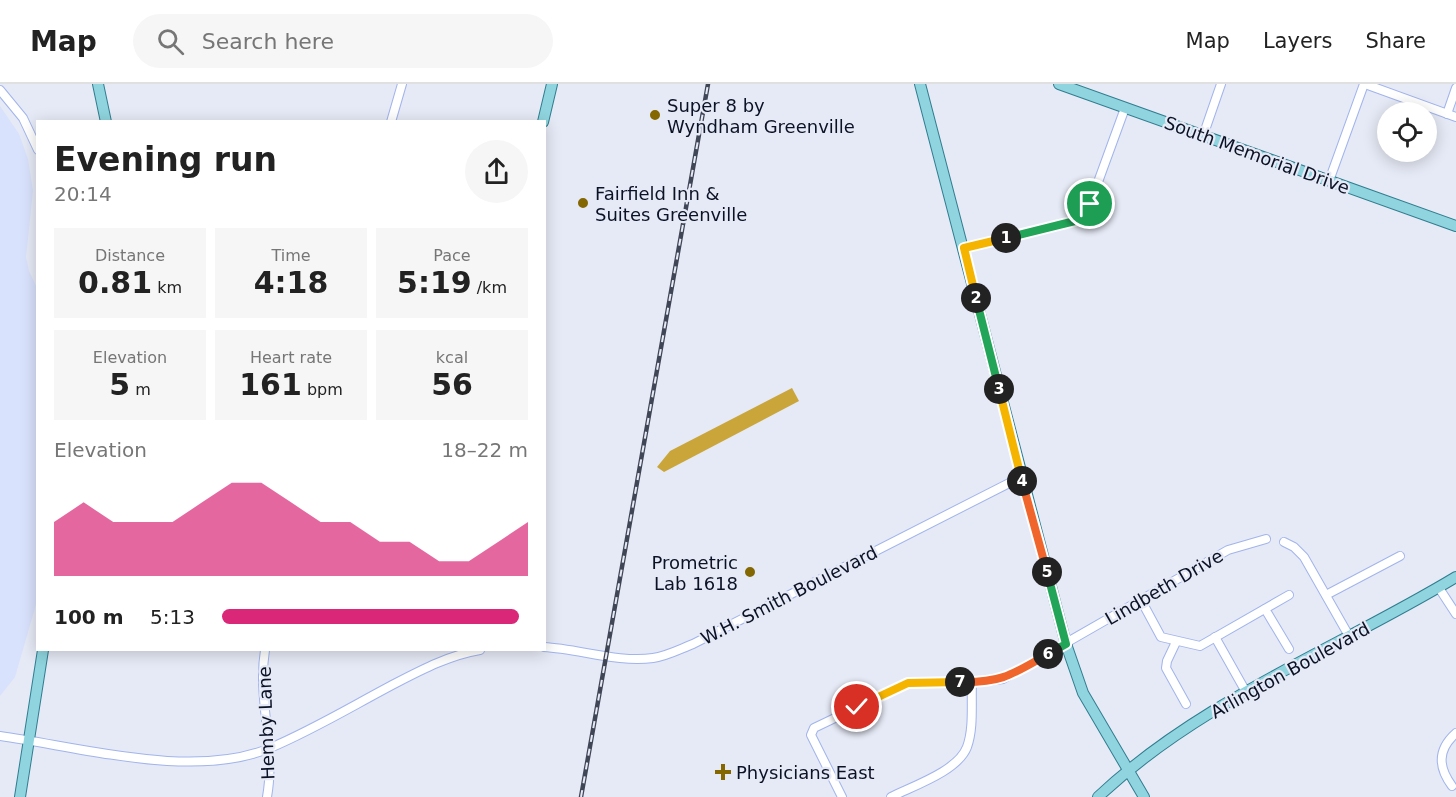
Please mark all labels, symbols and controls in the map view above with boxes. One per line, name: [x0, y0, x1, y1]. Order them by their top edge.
search box: [133, 14, 553, 68]
text: Map: [30, 25, 97, 58]
icon: search: [154, 25, 187, 58]
text: Search here: [202, 29, 334, 54]
text: Map: [1186, 29, 1230, 53]
text: Layers: [1263, 29, 1332, 53]
text: Share: [1365, 29, 1426, 53]
place label: Super 8 by Wyndham Greenville: [667, 95, 855, 137]
map controls: [1377, 102, 1437, 162]
button: locate: [1377, 102, 1437, 162]
marker: Super 8 by Wyndham Greenville: [648, 108, 662, 122]
street label: South Memorial Drive: [1162, 112, 1352, 198]
text: Evening run: [54, 140, 277, 179]
button: share: [465, 140, 528, 203]
pin: [1064, 178, 1115, 229]
text: 20:14: [54, 182, 112, 206]
place label: Fairfield Inn & Suites Greenville: [595, 183, 747, 225]
icon: arrive: [1073, 187, 1106, 220]
marker: Fairfield Inn & Suites Greenville: [576, 196, 590, 210]
pin: 1: [991, 223, 1021, 253]
text: 1: [1000, 228, 1012, 247]
text: Distance: [95, 246, 165, 265]
text: Time: [271, 246, 311, 265]
text: Pace: [433, 246, 471, 265]
text: 0.81: [78, 265, 152, 300]
text: 4:18: [254, 265, 328, 300]
text: 5:19: [397, 265, 472, 300]
text: km: [152, 278, 182, 297]
text: /km: [472, 278, 507, 297]
pin: 2: [961, 283, 991, 313]
text: 2: [970, 288, 982, 307]
text: Elevation: [93, 348, 167, 367]
text: Heart rate: [250, 348, 332, 367]
text: kcal: [436, 348, 468, 367]
text: 5: [109, 367, 130, 402]
text: 161: [239, 367, 302, 402]
text: 56: [431, 367, 473, 402]
pin: 3: [984, 374, 1014, 404]
text: 3: [993, 379, 1005, 398]
text: m: [130, 380, 151, 399]
text: bpm: [302, 380, 343, 399]
text: Elevation: [54, 438, 147, 462]
text: 18–22 m: [441, 438, 528, 462]
pin: 4: [1007, 466, 1037, 496]
text: 4: [1016, 471, 1028, 490]
street label: W.H. Smith Boulevard: [697, 541, 881, 649]
street label: Lindbeth Drive: [1101, 545, 1227, 629]
place label: Prometric Lab 1618: [651, 552, 738, 594]
pin: 5: [1032, 557, 1062, 587]
text: 5: [1041, 562, 1053, 581]
marker: Prometric Lab 1618: [743, 565, 757, 579]
text: 100 m: [54, 605, 124, 629]
text: 5:13: [150, 605, 195, 629]
street label: Arlington Boulevard: [1207, 617, 1373, 723]
pin: 6: [1033, 639, 1063, 669]
text: 6: [1042, 644, 1054, 663]
street label: Hemby Lane: [254, 666, 278, 780]
pin: 7: [945, 667, 975, 697]
text: 7: [954, 672, 966, 691]
pin: [831, 681, 882, 732]
icon: check: [840, 690, 873, 723]
place label: Physicians East: [736, 762, 875, 783]
marker: Physicians East: [714, 763, 732, 781]

